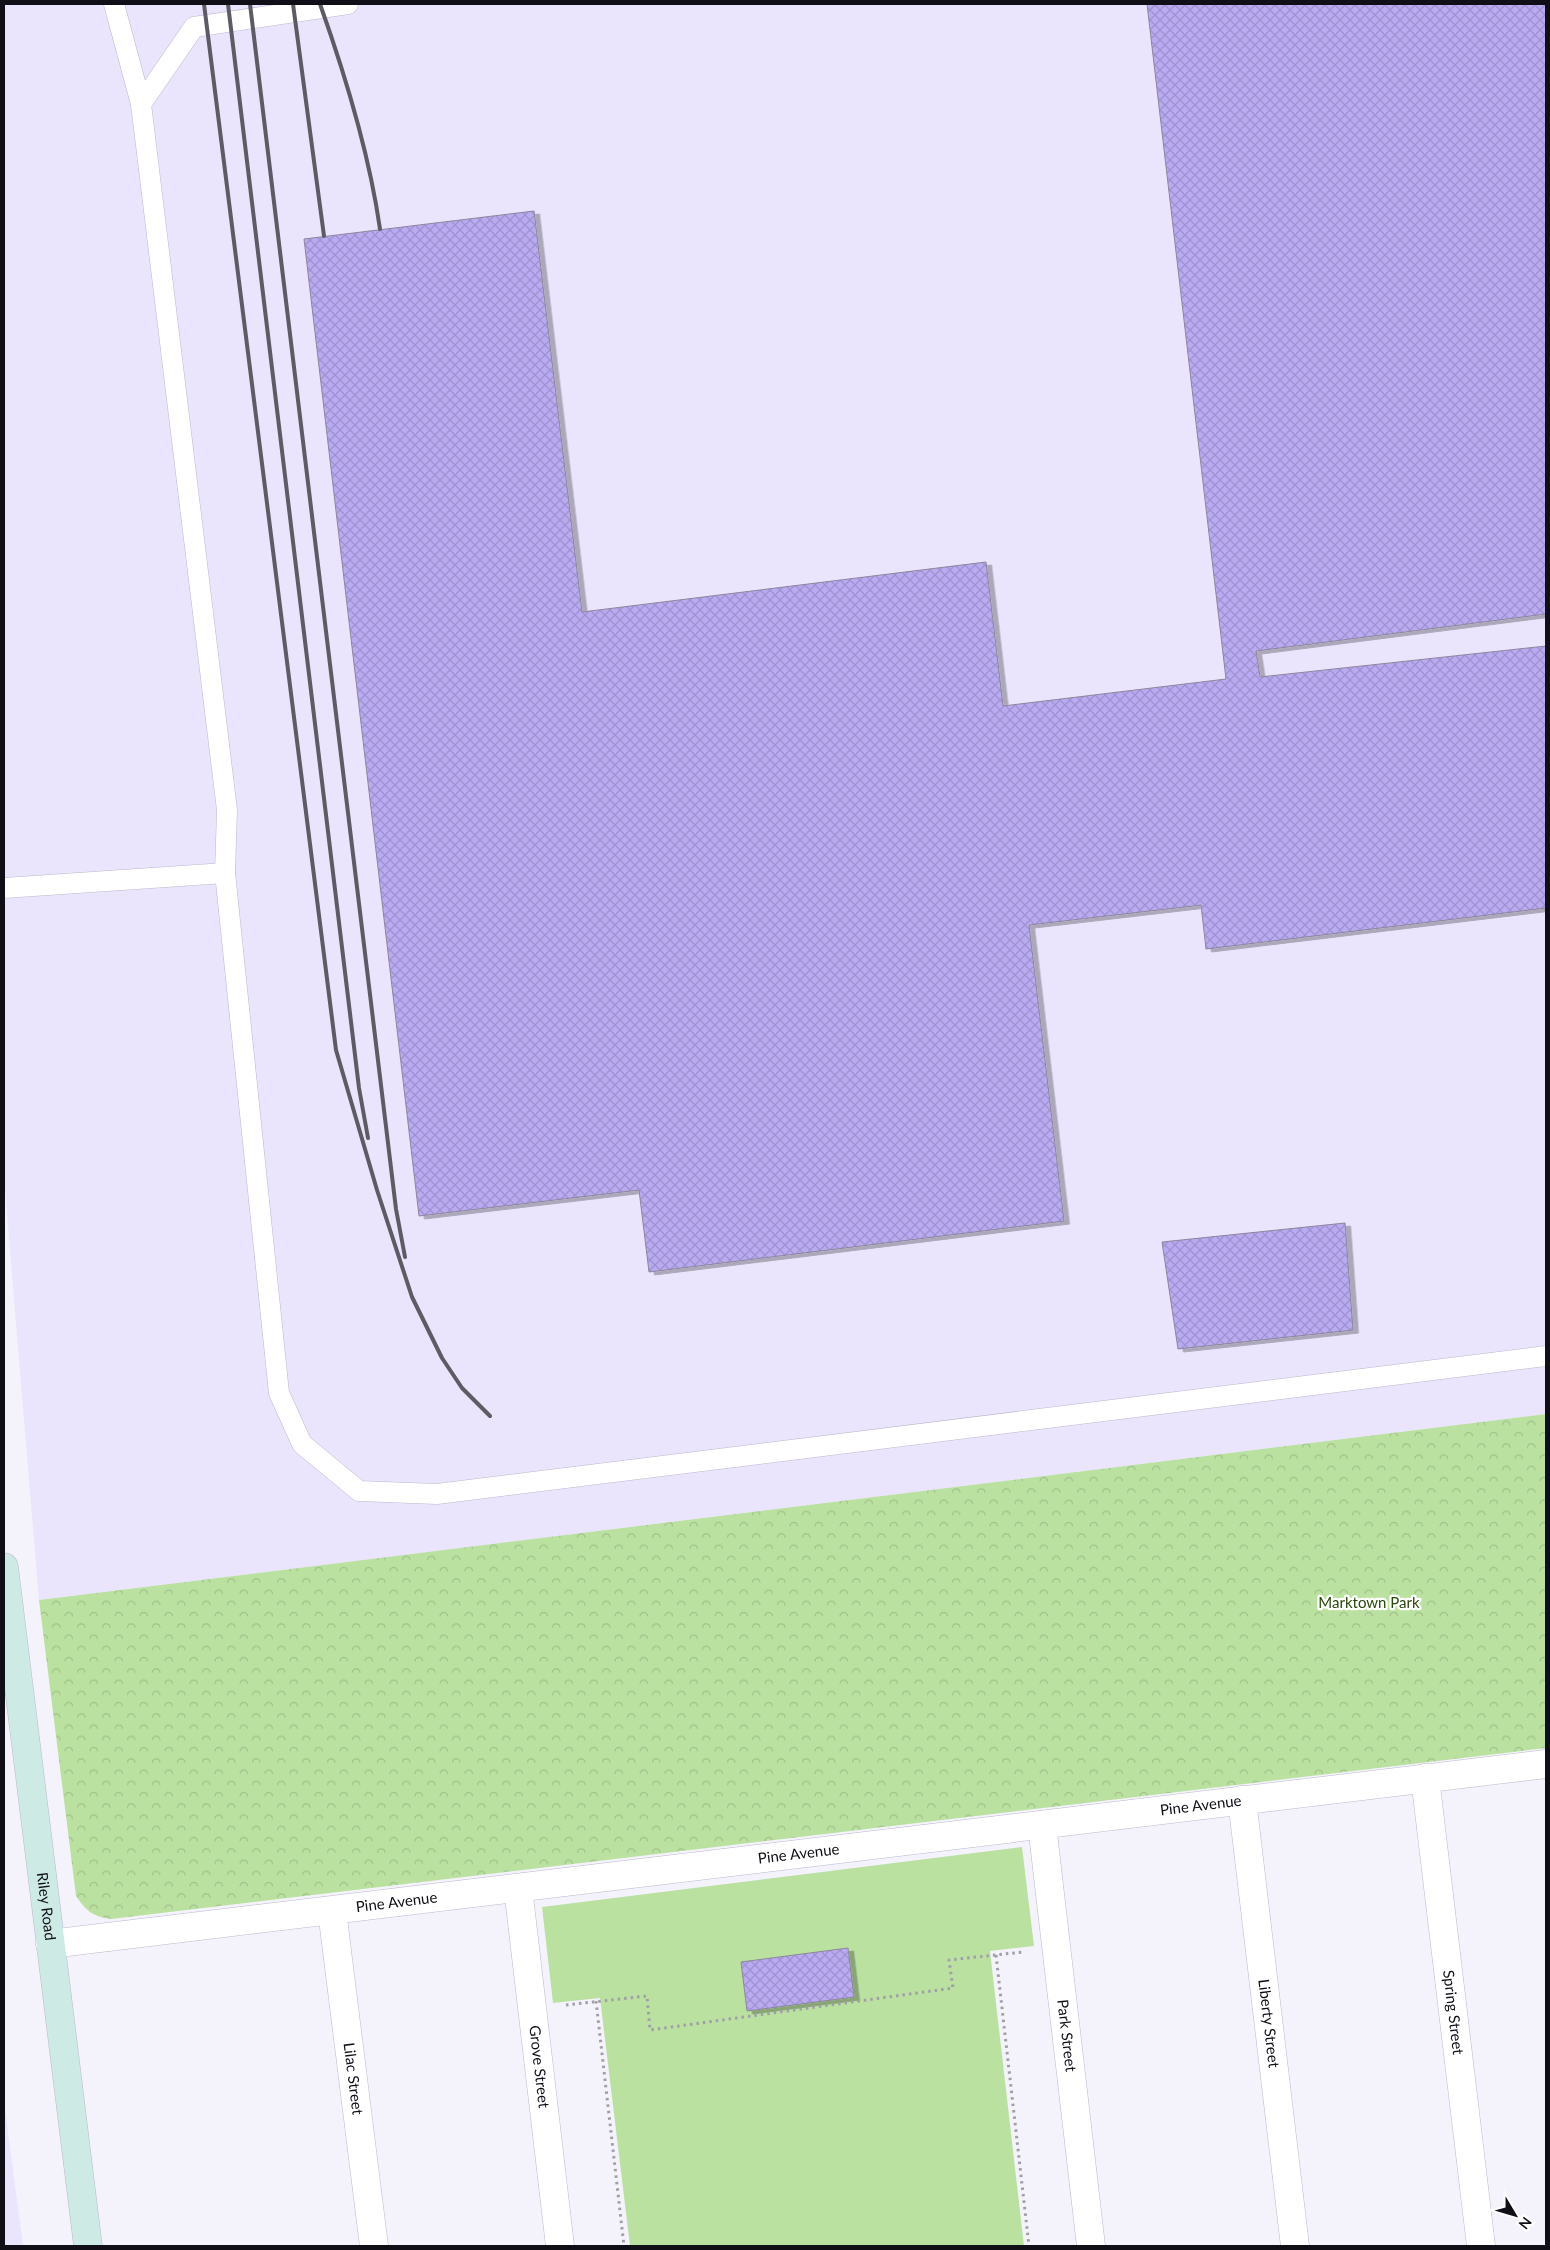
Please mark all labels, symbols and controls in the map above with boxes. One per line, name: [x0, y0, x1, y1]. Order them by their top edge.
park label: Marktown Park: [1318, 1593, 1420, 1611]
street label: Pine Avenue: [1159, 1791, 1242, 1818]
street label: Pine Avenue: [757, 1839, 840, 1867]
street label: Riley Road: [34, 1871, 60, 1941]
street label: Pine Avenue: [355, 1887, 438, 1915]
street label: Spring Street: [1440, 1969, 1468, 2056]
street label: Liberty Street: [1255, 1978, 1284, 2069]
street label: Park Street: [1054, 1998, 1081, 2073]
street label: Grove Street: [526, 2024, 554, 2110]
street label: Lilac Street: [341, 2041, 368, 2116]
north arrow: [1490, 2190, 1540, 2240]
text: N: [1516, 2214, 1536, 2233]

